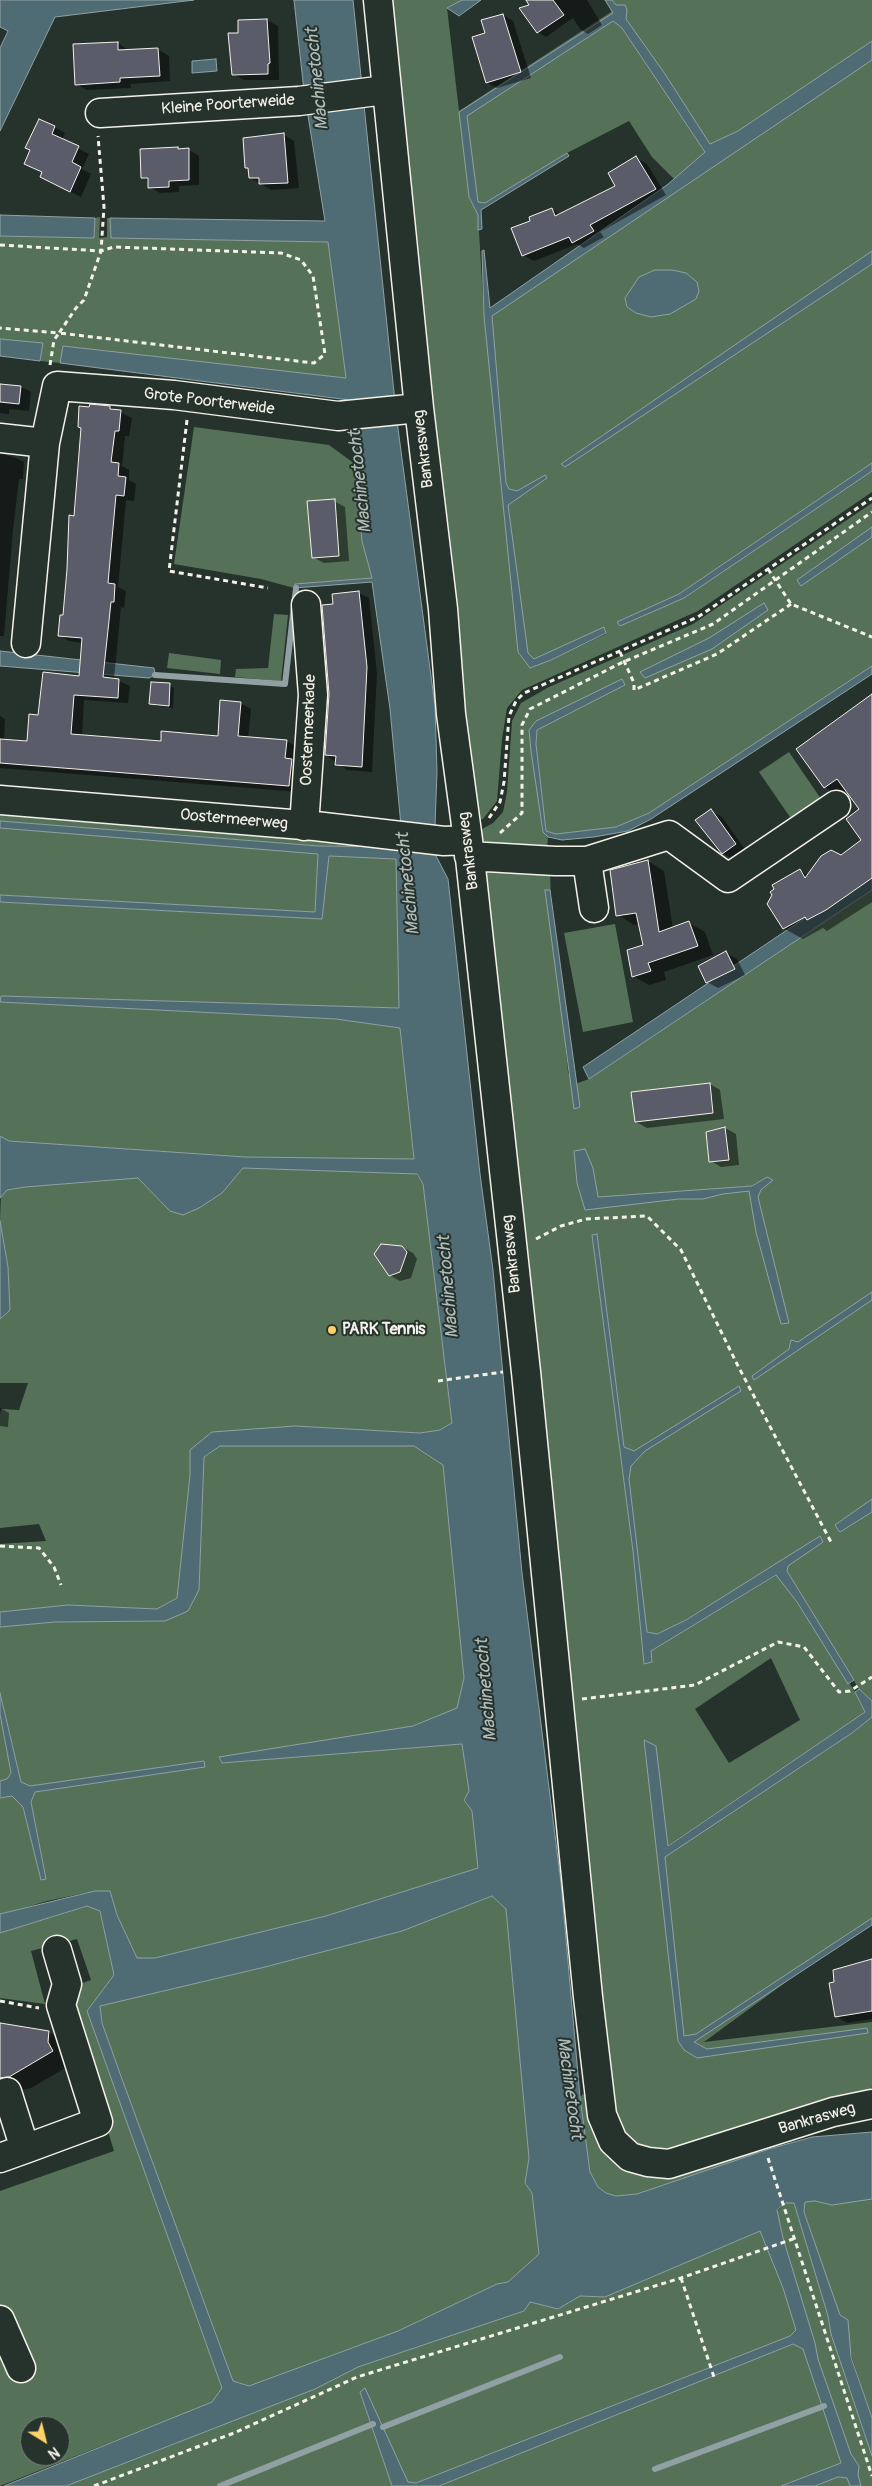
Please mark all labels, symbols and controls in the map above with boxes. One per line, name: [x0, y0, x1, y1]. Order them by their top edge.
water label: Machinetocht: [302, 27, 334, 131]
street label: Kleine Poorterweide: [161, 91, 295, 119]
street label: Grote Poorterweide: [143, 384, 275, 420]
street label: Bankrasweg: [410, 409, 438, 489]
water label: Machinetocht: [345, 430, 377, 534]
street label: Oostermeerkade: [297, 674, 321, 786]
street label: Oostermeerweg: [179, 806, 289, 834]
street label: Bankrasweg: [455, 811, 483, 891]
water label: Machinetocht: [393, 832, 425, 936]
street label: Bankrasweg: [498, 1214, 526, 1294]
water label: Machinetocht: [434, 1235, 464, 1339]
place label: PARK Tennis: [342, 1320, 425, 1340]
marker: PARK Tennis: [326, 1324, 338, 1336]
water label: Machinetocht: [472, 1638, 502, 1742]
water label: Machinetocht: [551, 2036, 587, 2140]
street label: Bankrasweg: [776, 2099, 858, 2139]
north arrow: [20, 2416, 70, 2466]
text: N: [45, 2443, 62, 2462]

